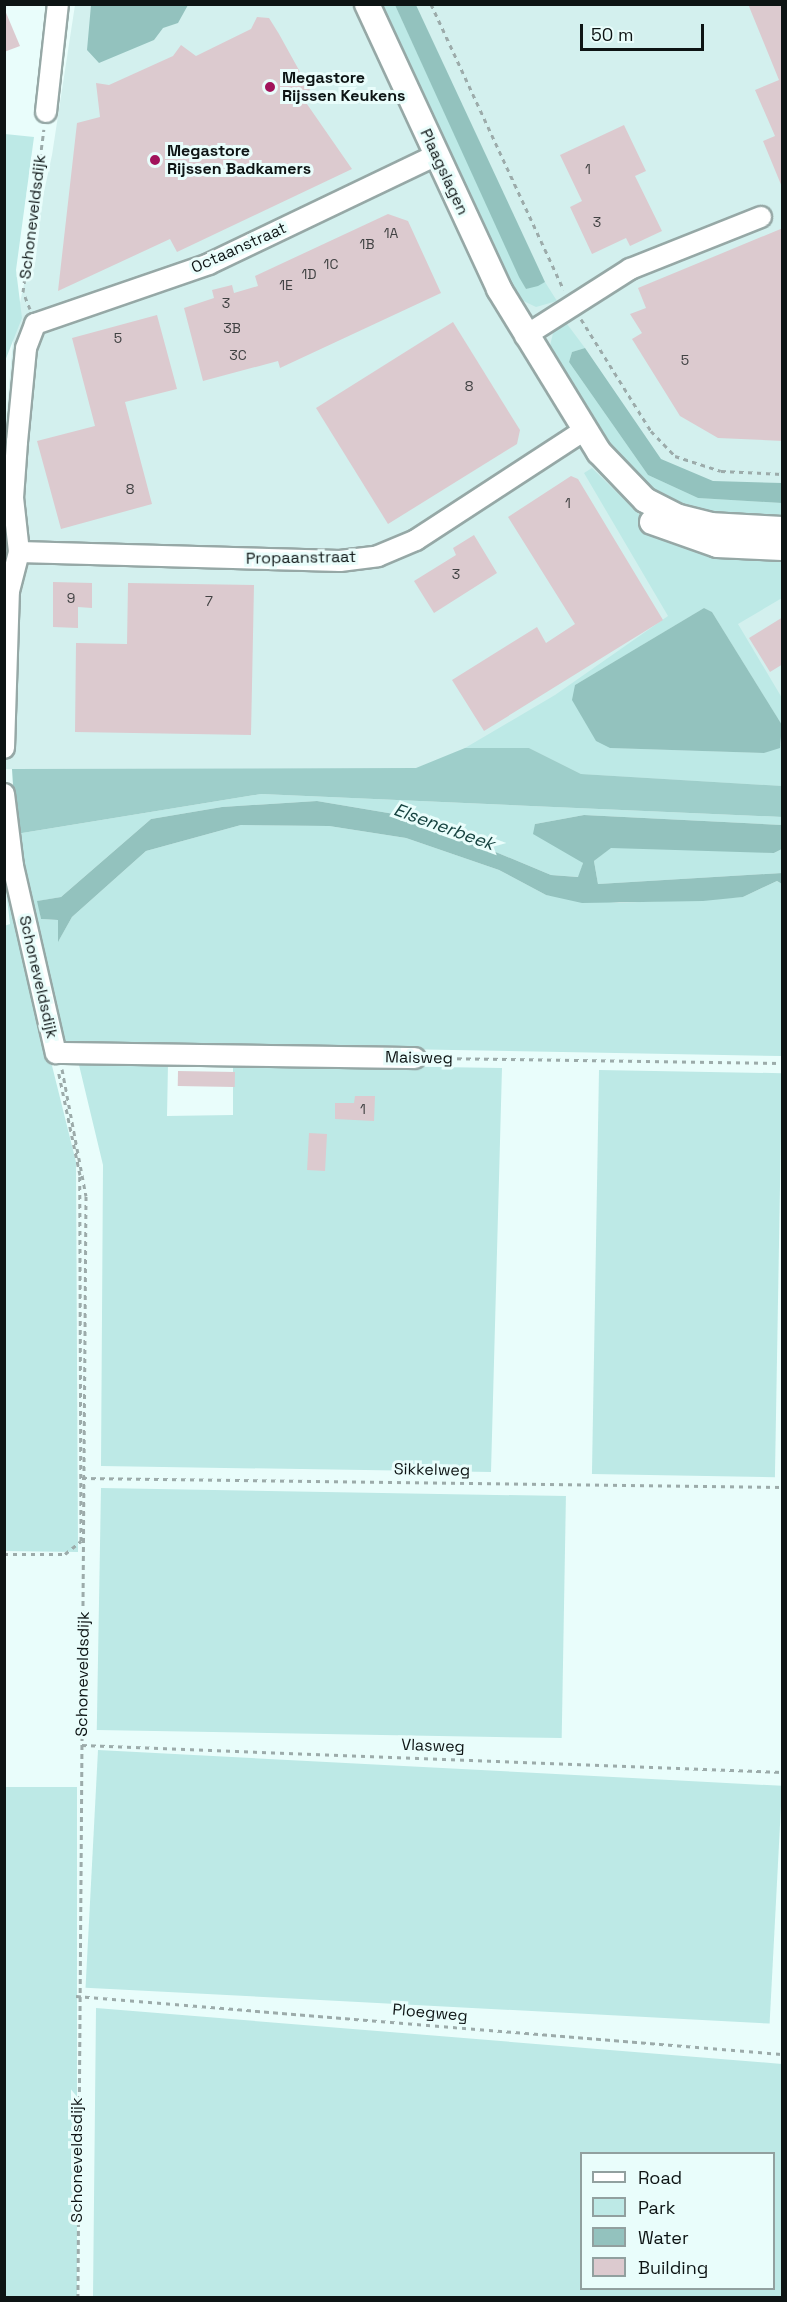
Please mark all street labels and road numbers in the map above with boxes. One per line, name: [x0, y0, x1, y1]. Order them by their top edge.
street label: Plaagslagen: [416, 126, 472, 218]
street label: Schoneveldsdijk: [16, 154, 50, 280]
street label: Octaanstraat: [188, 218, 290, 278]
street label: Propaanstraat: [246, 547, 356, 569]
street label: Schoneveldsdijk: [15, 914, 61, 1040]
street label: Maisweg: [385, 1048, 453, 1068]
street label: Sikkelweg: [394, 1460, 470, 1480]
street label: Schoneveldsdijk: [72, 1611, 94, 1737]
street label: Vlasweg: [401, 1735, 465, 1757]
street label: Ploegweg: [392, 2000, 468, 2026]
street label: Schoneveldsdijk: [67, 2097, 87, 2223]

